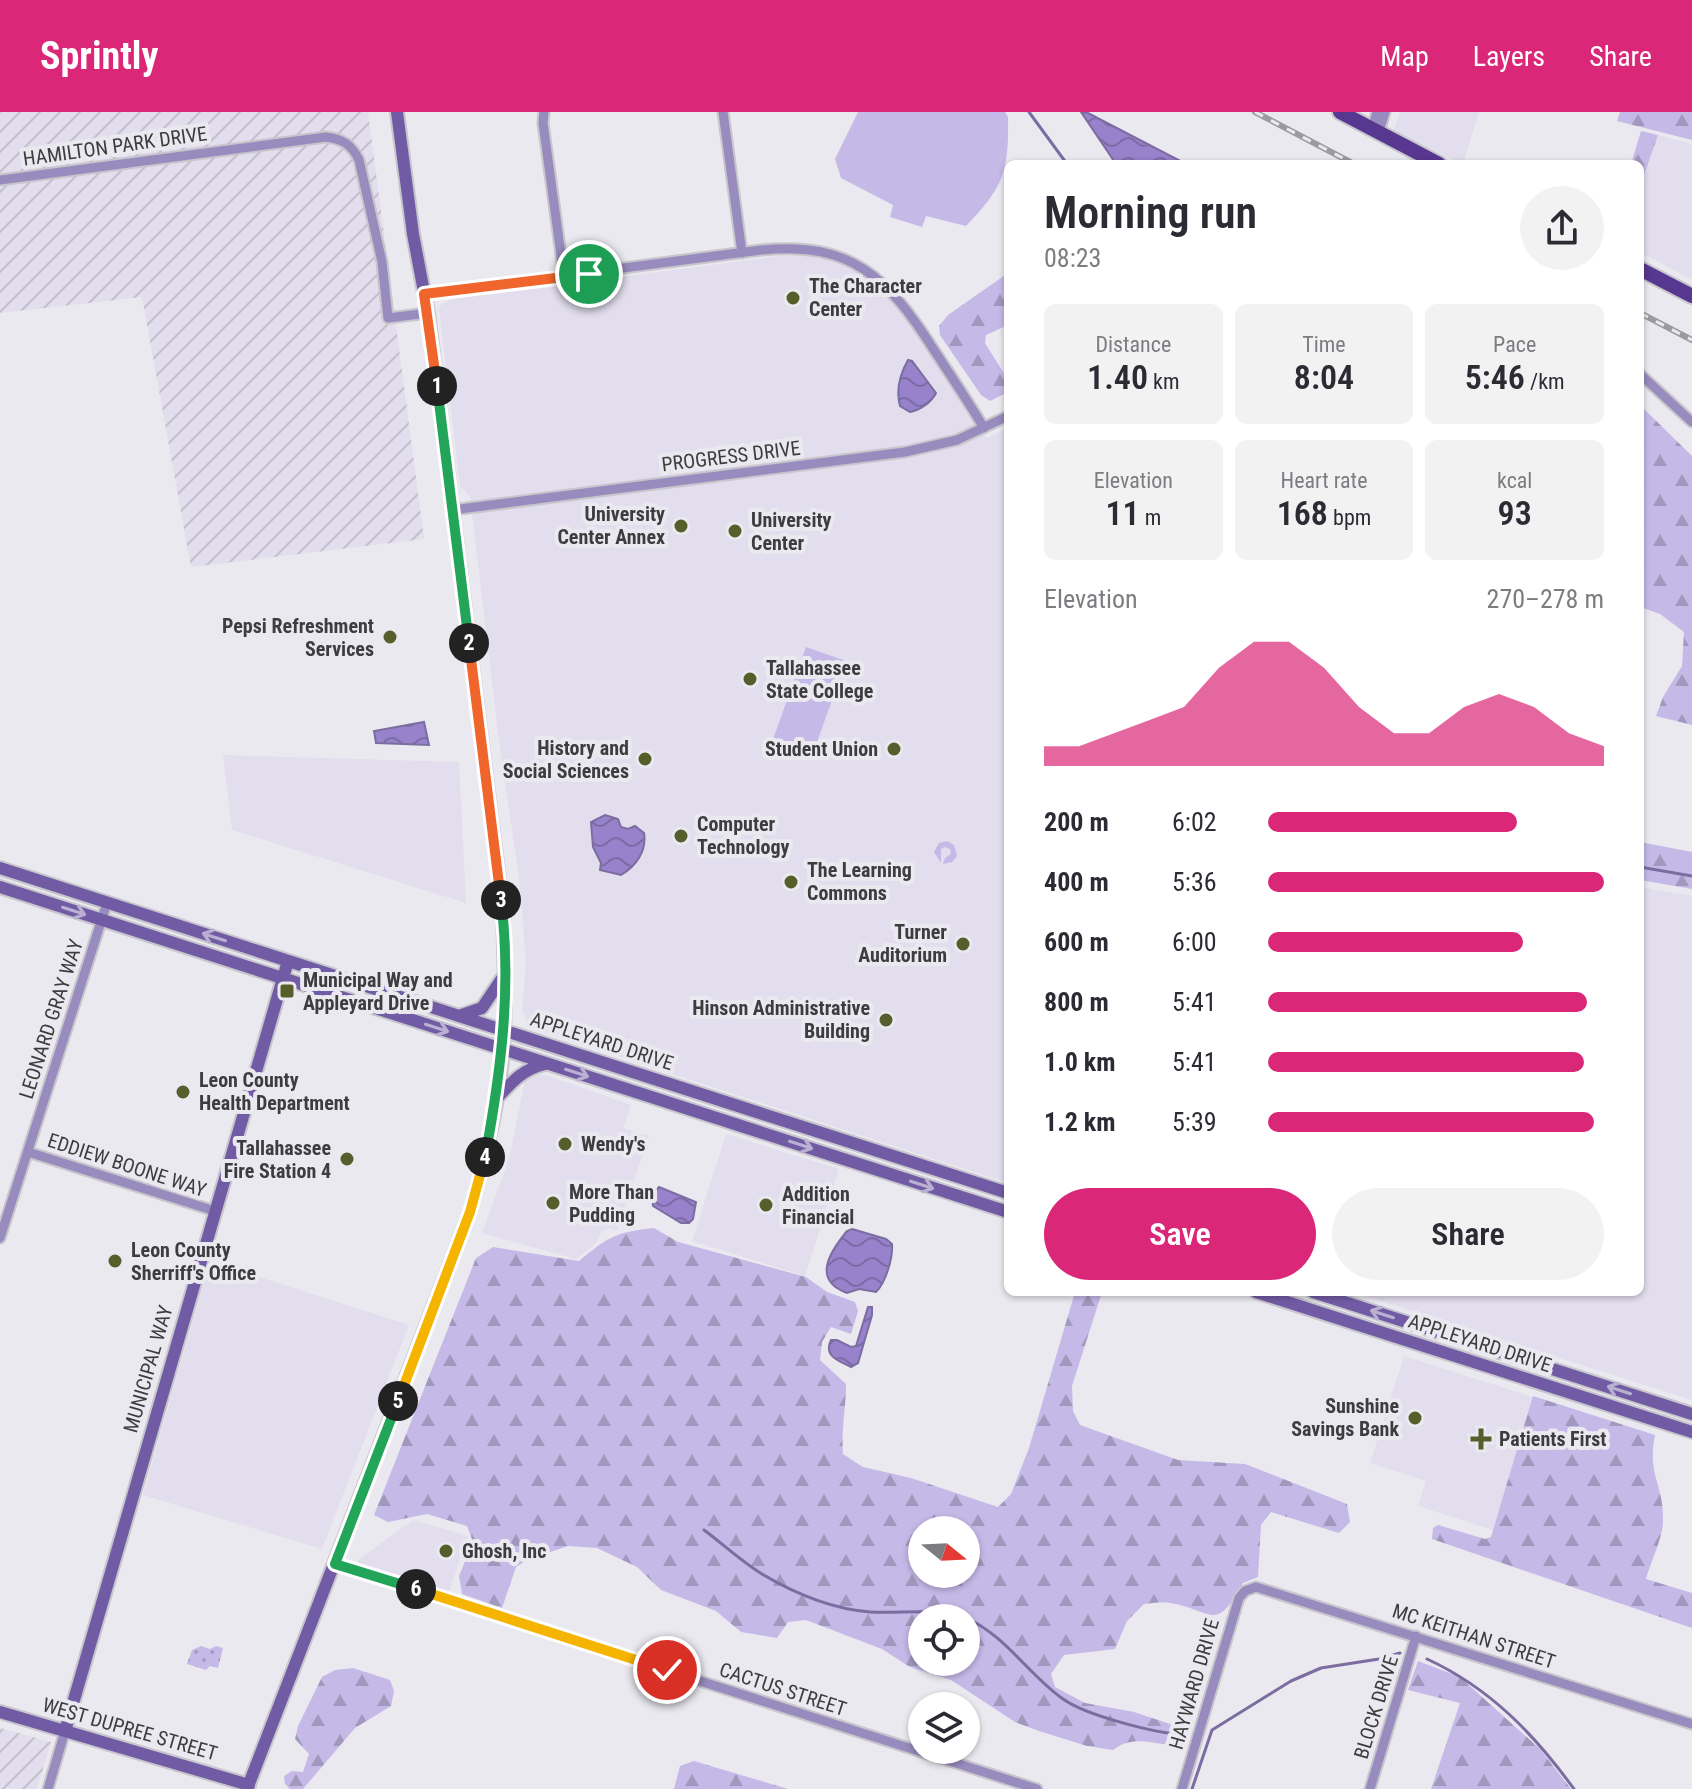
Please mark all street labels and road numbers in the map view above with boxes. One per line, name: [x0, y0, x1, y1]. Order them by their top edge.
street label: HAMILTON PARK DRIVE: [21, 121, 209, 171]
street label: PROGRESS DRIVE: [660, 436, 802, 476]
street label: LEONARD GRAY WAY: [14, 936, 88, 1102]
street label: APPLEYARD DRIVE: [527, 1007, 677, 1075]
street label: EDDIEW BOONE WAY: [45, 1128, 210, 1202]
street label: MUNICIPAL WAY: [118, 1302, 178, 1435]
street label: APPLEYARD DRIVE: [1405, 1309, 1555, 1377]
street label: MC KEITHAN STREET: [1389, 1598, 1559, 1674]
street label: HAYWARD DRIVE: [1164, 1616, 1224, 1752]
street label: BLOCK DRIVE: [1349, 1652, 1403, 1762]
street label: CACTUS STREET: [716, 1657, 850, 1721]
street label: WEST DUPREE STREET: [40, 1693, 220, 1765]

